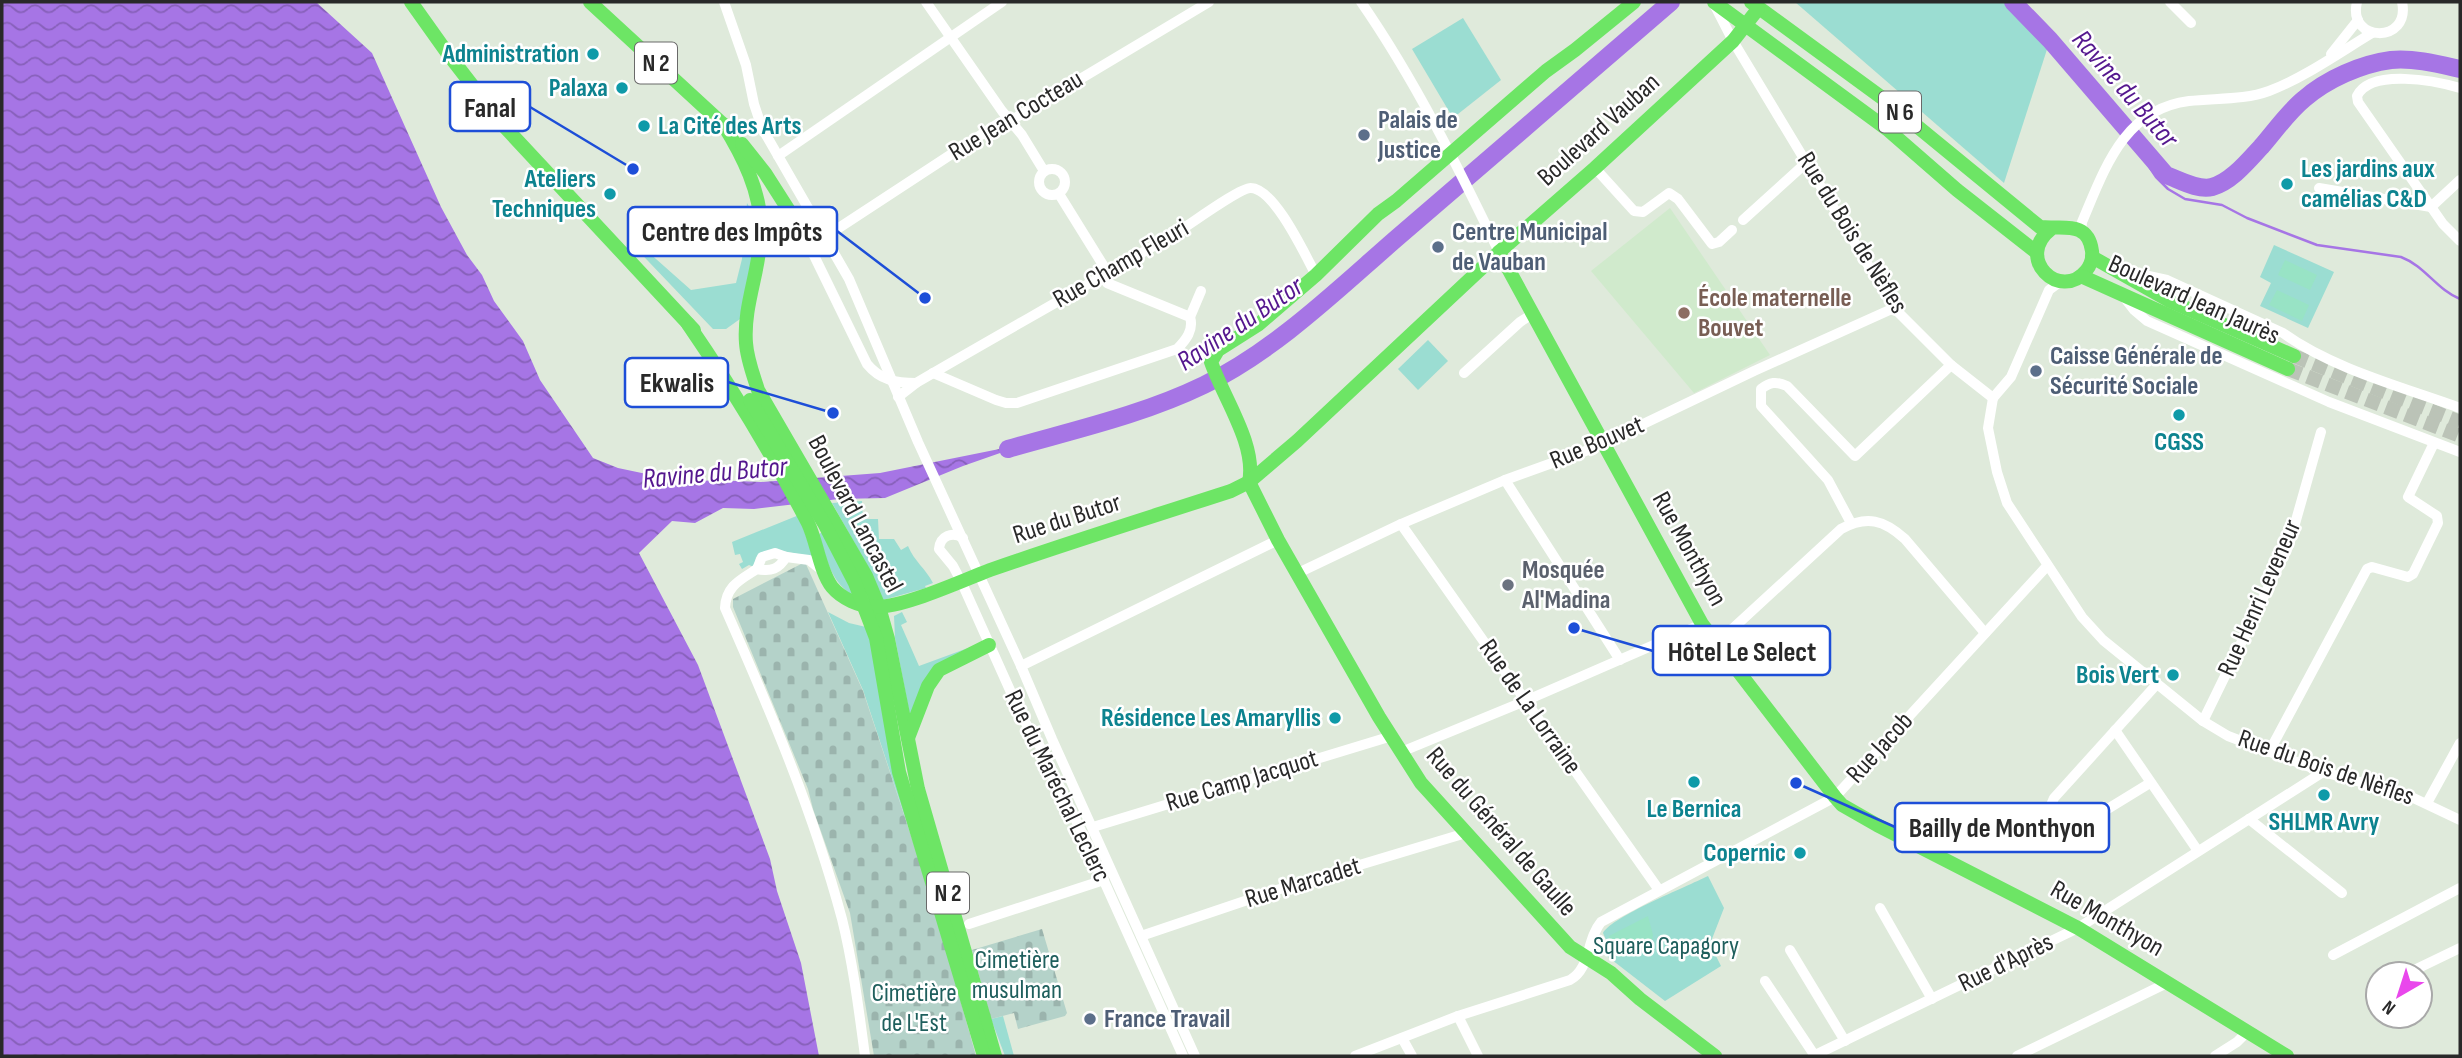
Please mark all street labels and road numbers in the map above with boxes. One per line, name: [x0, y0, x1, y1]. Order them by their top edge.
road number: N 2: [635, 42, 677, 84]
street label: Rue Jean Cocteau: [943, 64, 1089, 168]
street label: Boulevard Vauban: [1532, 67, 1666, 193]
road number: N 6: [1879, 92, 1921, 132]
street label: Rue du Bois de Nèfles: [1790, 147, 1914, 319]
street label: Rue Champ Fleuri: [1048, 213, 1194, 315]
street label: Boulevard Jean Jaurès: [2104, 248, 2284, 352]
street label: Rue Bouvet: [1545, 409, 1649, 477]
street label: Boulevard Lancastel: [801, 430, 909, 598]
street label: Rue Monthyon: [1645, 486, 1733, 612]
street label: Rue du Butor: [1009, 487, 1125, 551]
street label: Rue Henri Leveneur: [2212, 514, 2309, 681]
street label: Rue de La Lorraine: [1472, 634, 1588, 780]
street label: Rue du Maréchal Leclerc: [997, 685, 1117, 887]
street label: Rue Jacob: [1840, 706, 1920, 790]
street label: Rue du Bois de Nèfles: [2234, 723, 2418, 813]
street label: Rue du Général de Gaulle: [1419, 741, 1583, 923]
street label: Rue Camp Jacquot: [1162, 743, 1322, 819]
street label: Rue Marcadet: [1241, 851, 1365, 915]
road number: N 2: [927, 872, 969, 914]
street label: Rue Monthyon: [2045, 874, 2169, 964]
street label: Rue d'Après: [1954, 927, 2058, 999]

